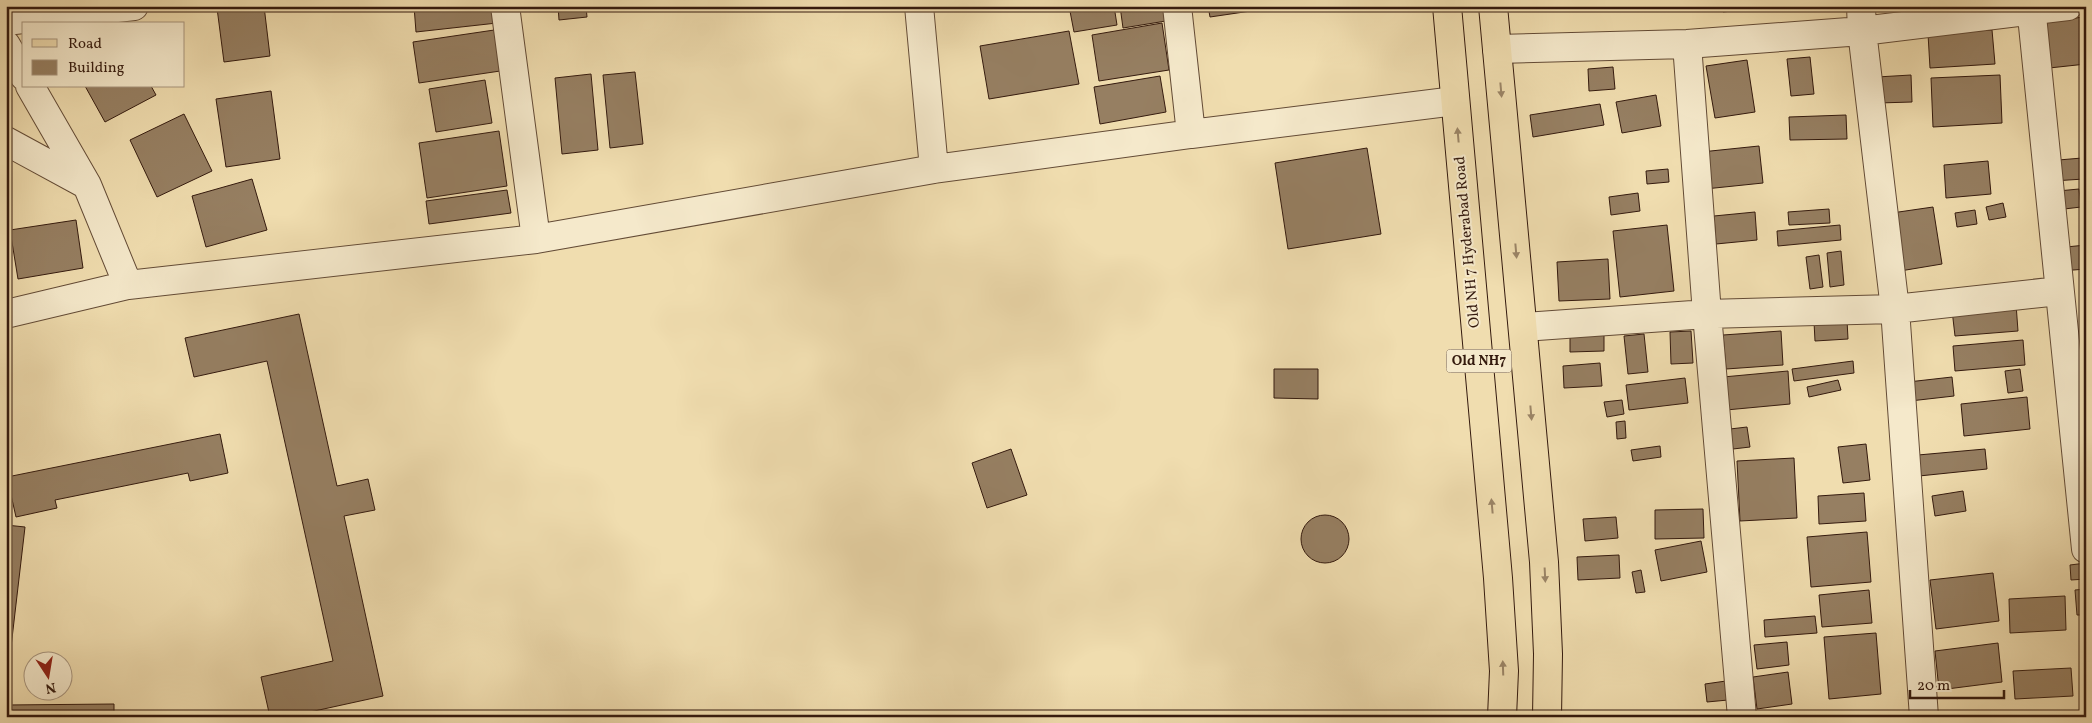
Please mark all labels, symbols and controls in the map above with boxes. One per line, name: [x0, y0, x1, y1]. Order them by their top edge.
legend: [22, 22, 185, 88]
text: Road: [68, 34, 102, 55]
text: Building: [68, 58, 125, 79]
one-way arrow: [1497, 82, 1505, 98]
one-way arrow: [1454, 127, 1462, 143]
street label: Old NH 7 Hyderabad Road: [1450, 155, 1486, 329]
one-way arrow: [1512, 244, 1520, 260]
road number: Old NH7: [1446, 350, 1512, 372]
one-way arrow: [1527, 406, 1535, 422]
one-way arrow: [1487, 498, 1495, 514]
one-way arrow: [1541, 567, 1549, 583]
north arrow: [22, 650, 72, 700]
one-way arrow: [1499, 660, 1507, 676]
scale bar: [1910, 668, 2003, 700]
text: 20 m: [1917, 676, 1950, 697]
text: N: [43, 677, 57, 698]

